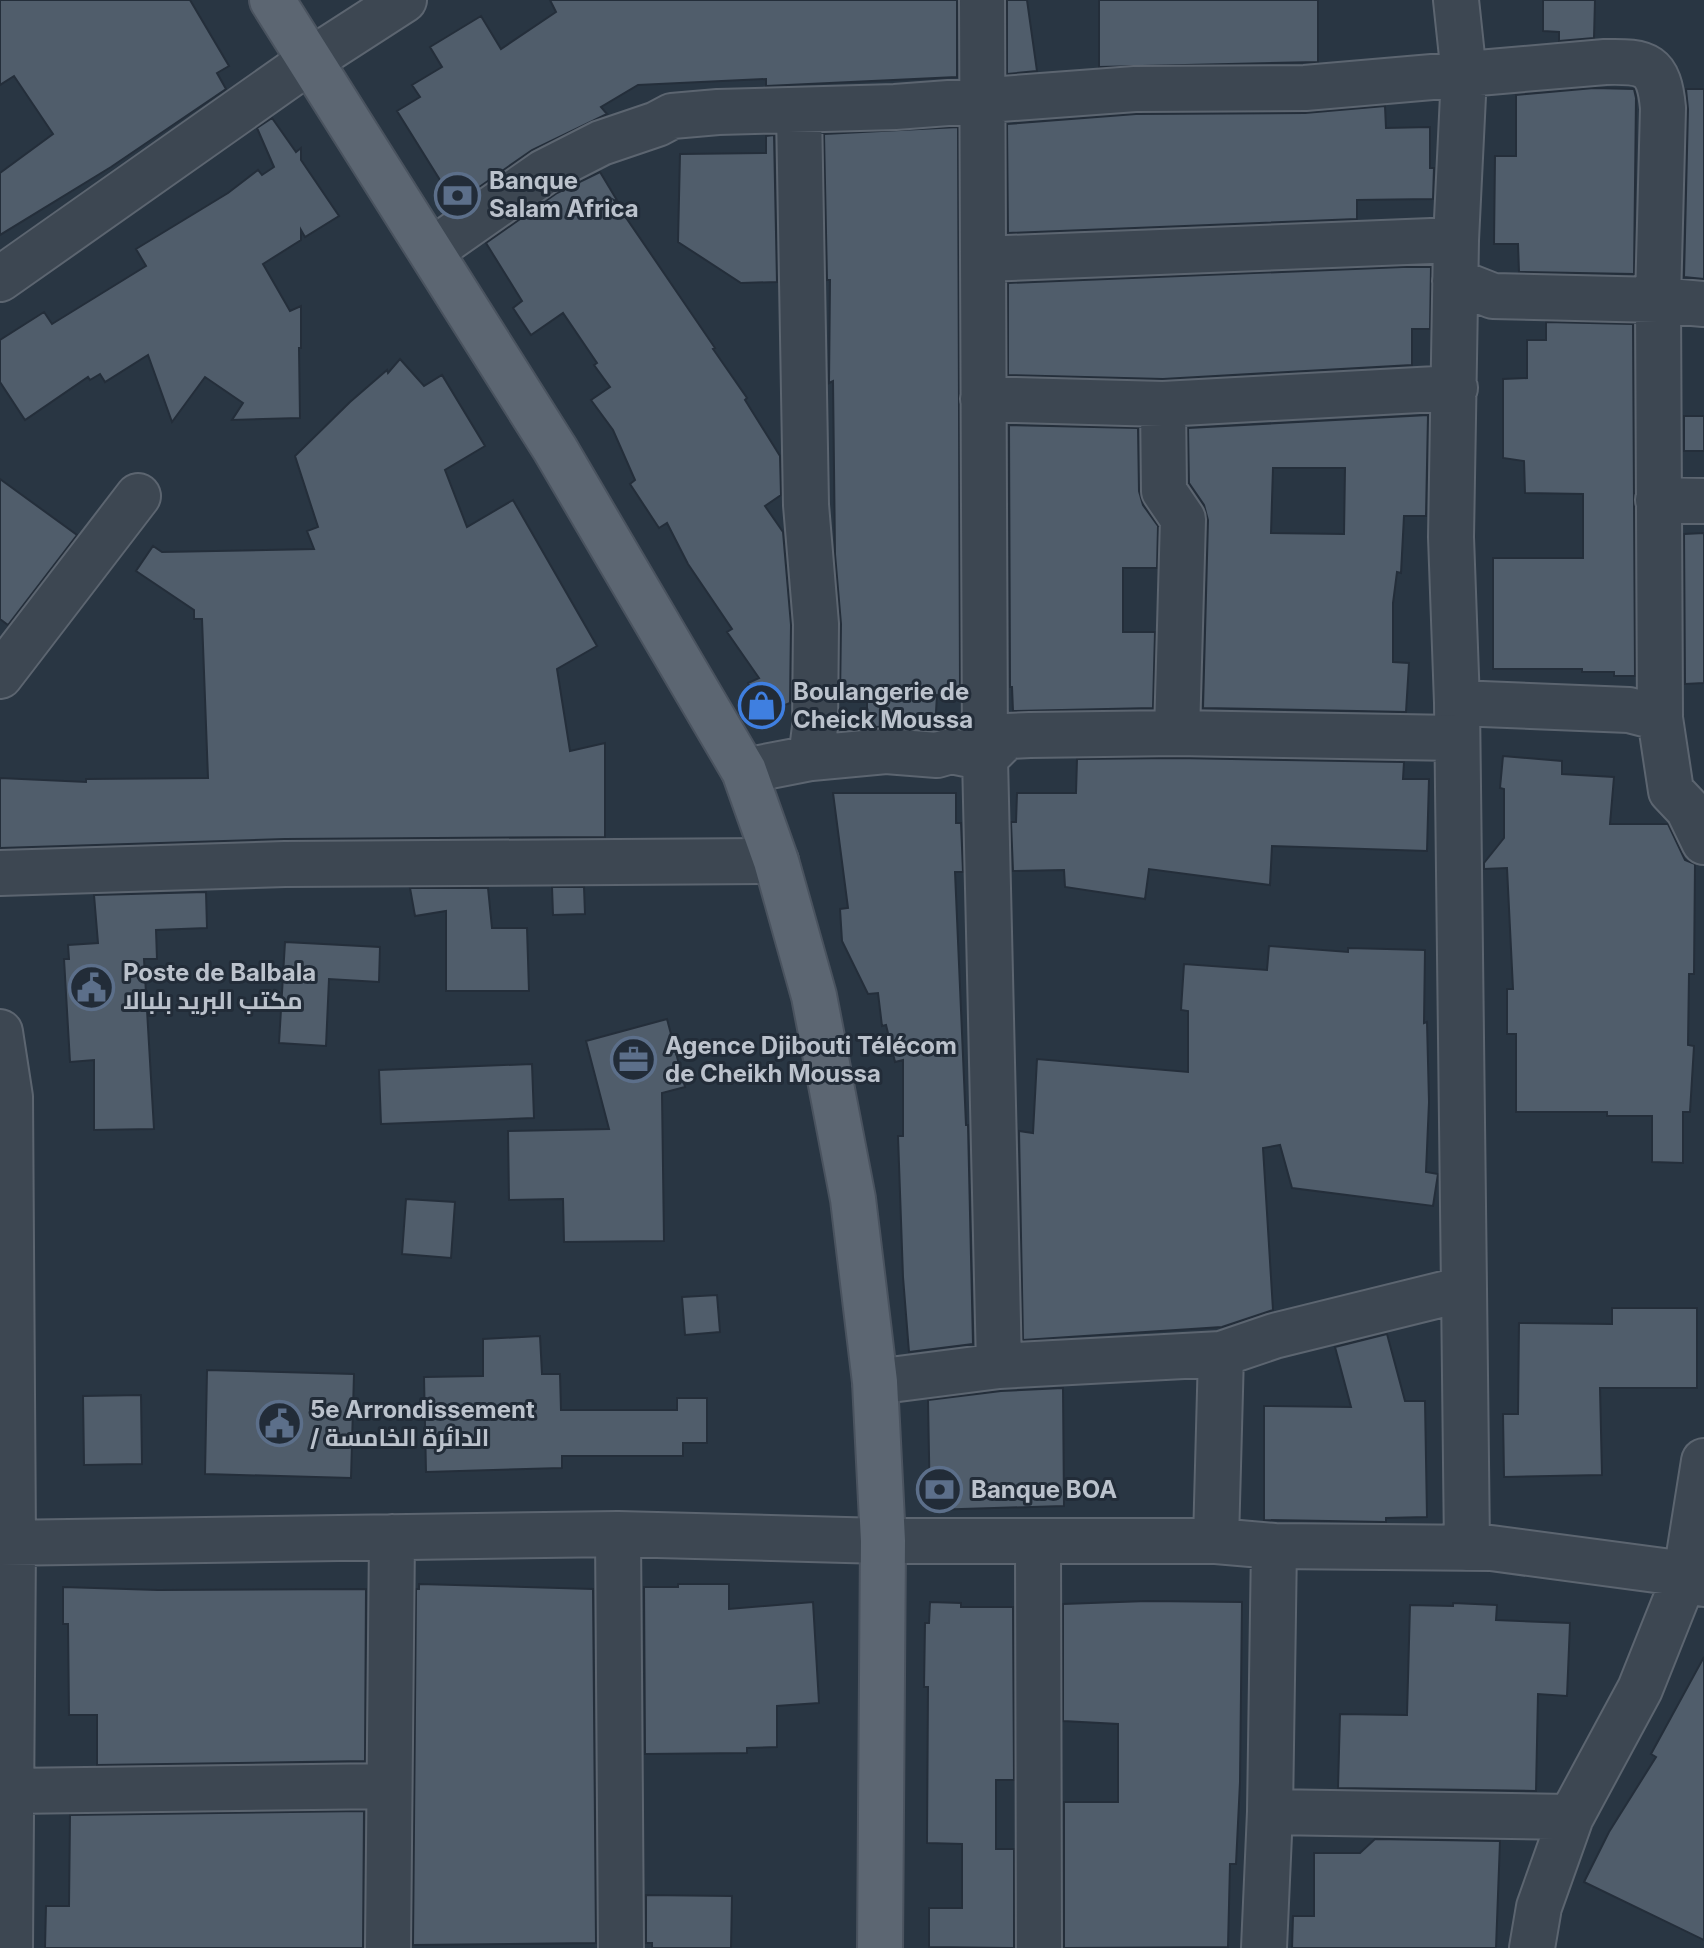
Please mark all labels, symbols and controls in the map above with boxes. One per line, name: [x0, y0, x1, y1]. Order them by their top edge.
place label: Banque Salam Africa: [489, 166, 639, 223]
bank icon: Banque Salam Africa: [434, 171, 482, 219]
place label: Boulangerie de Cheick Moussa: [793, 677, 973, 734]
shop icon: Boulangerie de Cheick Moussa: [738, 682, 786, 730]
place label: Poste de Balbala مكتب البريد بلبالا: [123, 958, 316, 1015]
public building icon: Poste de Balbala مكتب البريد بلبالا: [68, 963, 116, 1011]
place label: Agence Djibouti Télécom de Cheikh Moussa: [665, 1031, 957, 1088]
office icon: Agence Djibouti Télécom de Cheikh Moussa: [610, 1036, 658, 1084]
place label: 5e Arrondissement / الدائرة الخامسة: [310, 1395, 535, 1452]
public building icon: 5e Arrondissement / الدائرة الخامسة: [255, 1400, 303, 1448]
bank icon: Banque BOA: [916, 1466, 964, 1514]
place label: Banque BOA: [971, 1475, 1117, 1504]

